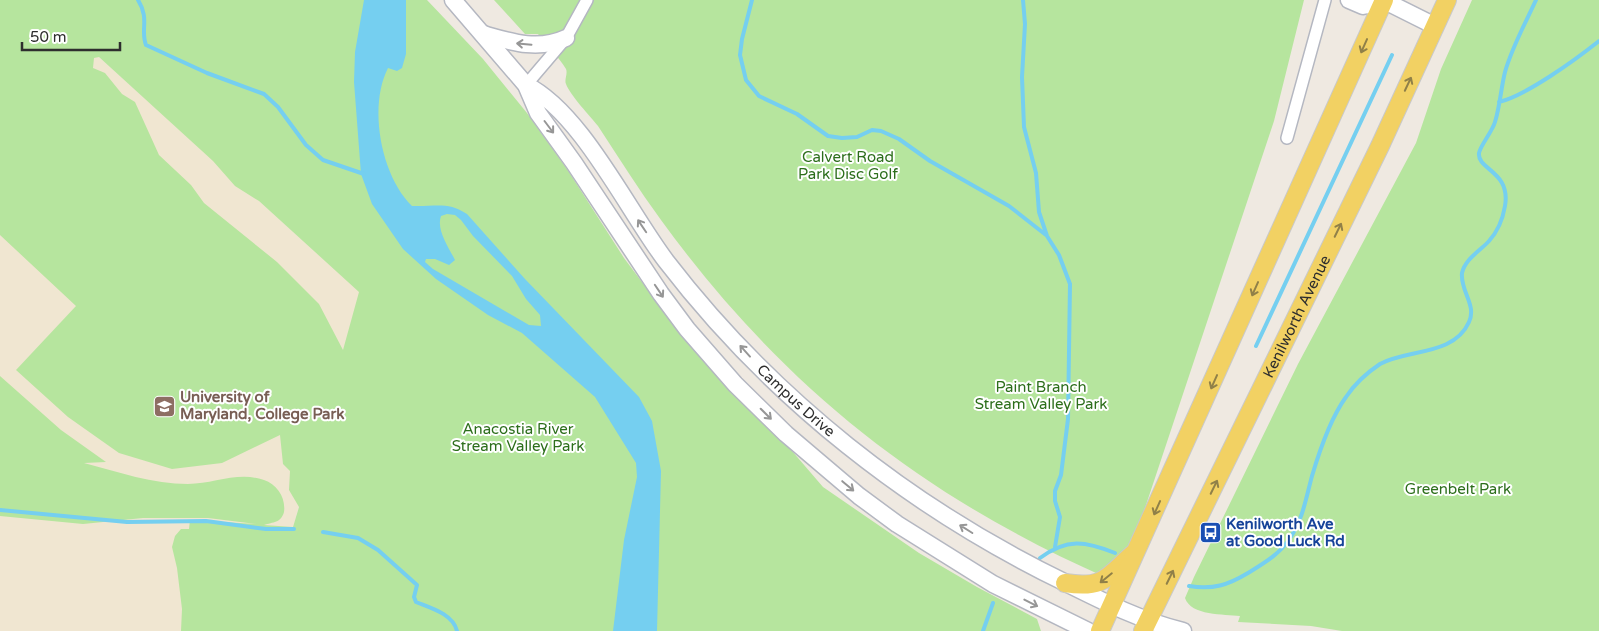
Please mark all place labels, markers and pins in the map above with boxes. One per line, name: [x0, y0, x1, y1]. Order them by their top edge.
place label: University of Maryland, College Park: [180, 388, 344, 424]
school or university icon: University of Maryland, College Park: [152, 394, 176, 418]
place label: Kenilworth Ave at Good Luck Rd: [1226, 515, 1345, 550]
bus stop icon: Kenilworth Ave at Good Luck Rd: [1198, 521, 1222, 545]

